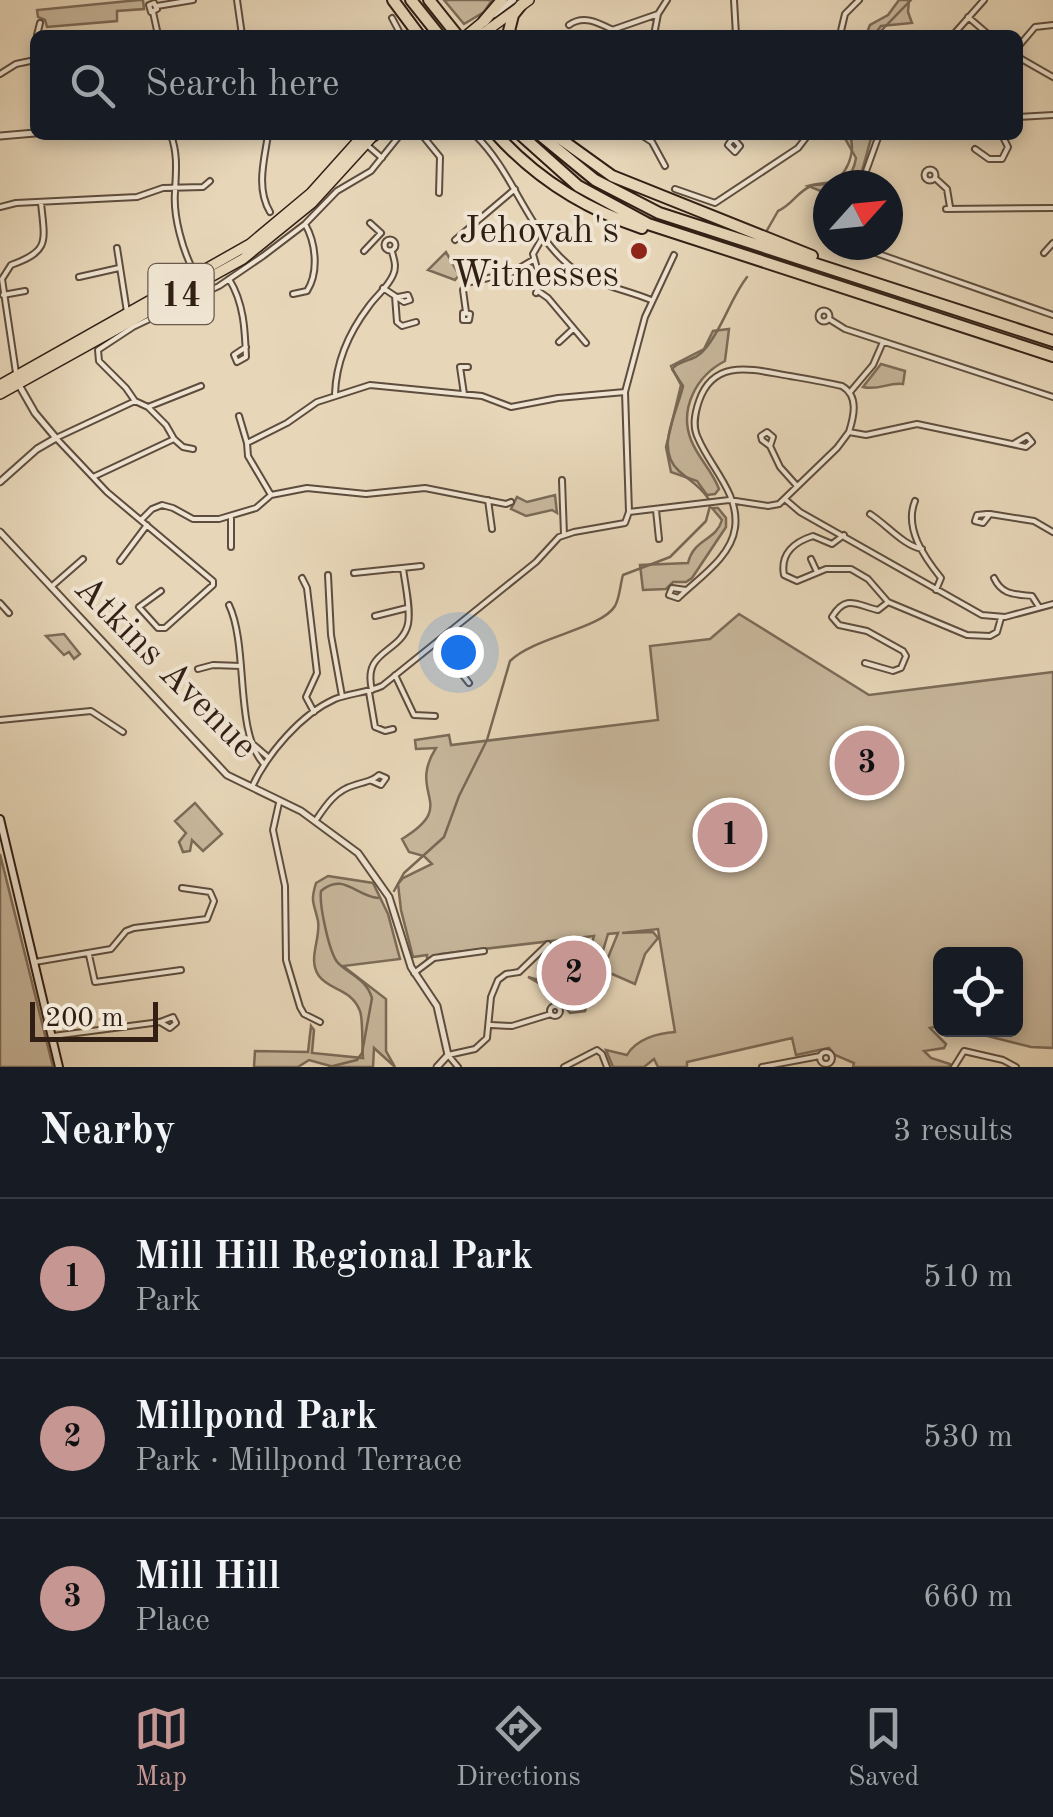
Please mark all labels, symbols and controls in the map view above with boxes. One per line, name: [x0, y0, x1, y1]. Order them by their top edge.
search box: [30, 30, 1023, 140]
icon: search: [65, 58, 120, 113]
text: Search here: [145, 66, 340, 104]
north arrow: [813, 170, 903, 260]
place label: Jehovah's Witnesses: [452, 213, 619, 295]
marker: Jehovah's Witnesses: [628, 240, 650, 262]
road number: 14: [148, 264, 214, 324]
street label: Atkins Avenue: [66, 570, 263, 767]
your location: [433, 627, 484, 678]
pin: 3: [834, 726, 900, 800]
pin: 1: [698, 798, 762, 872]
pin: 2: [542, 936, 606, 1010]
map controls: [933, 947, 1023, 1037]
button: locate: [933, 947, 1023, 1037]
scale bar: [30, 997, 158, 1042]
text: 200 m: [45, 1005, 124, 1033]
text: Nearby: [40, 1111, 176, 1153]
text: 3 results: [893, 1116, 1013, 1148]
text: Mill Hill Regional Park: [135, 1239, 533, 1277]
text: 1: [63, 1262, 82, 1294]
text: 510 m: [923, 1262, 1013, 1294]
text: Park: [135, 1286, 201, 1318]
text: Millpond Park: [135, 1399, 378, 1437]
text: 2: [63, 1422, 82, 1454]
text: 530 m: [923, 1422, 1013, 1454]
text: Park · Millpond Terrace: [135, 1446, 462, 1478]
text: Mill Hill: [135, 1559, 280, 1597]
text: 3: [63, 1582, 82, 1614]
text: 660 m: [923, 1582, 1013, 1614]
text: Place: [135, 1606, 210, 1638]
tab: Map: [134, 1701, 189, 1796]
tab: Directions: [456, 1701, 581, 1796]
tab: Saved: [848, 1701, 919, 1796]

